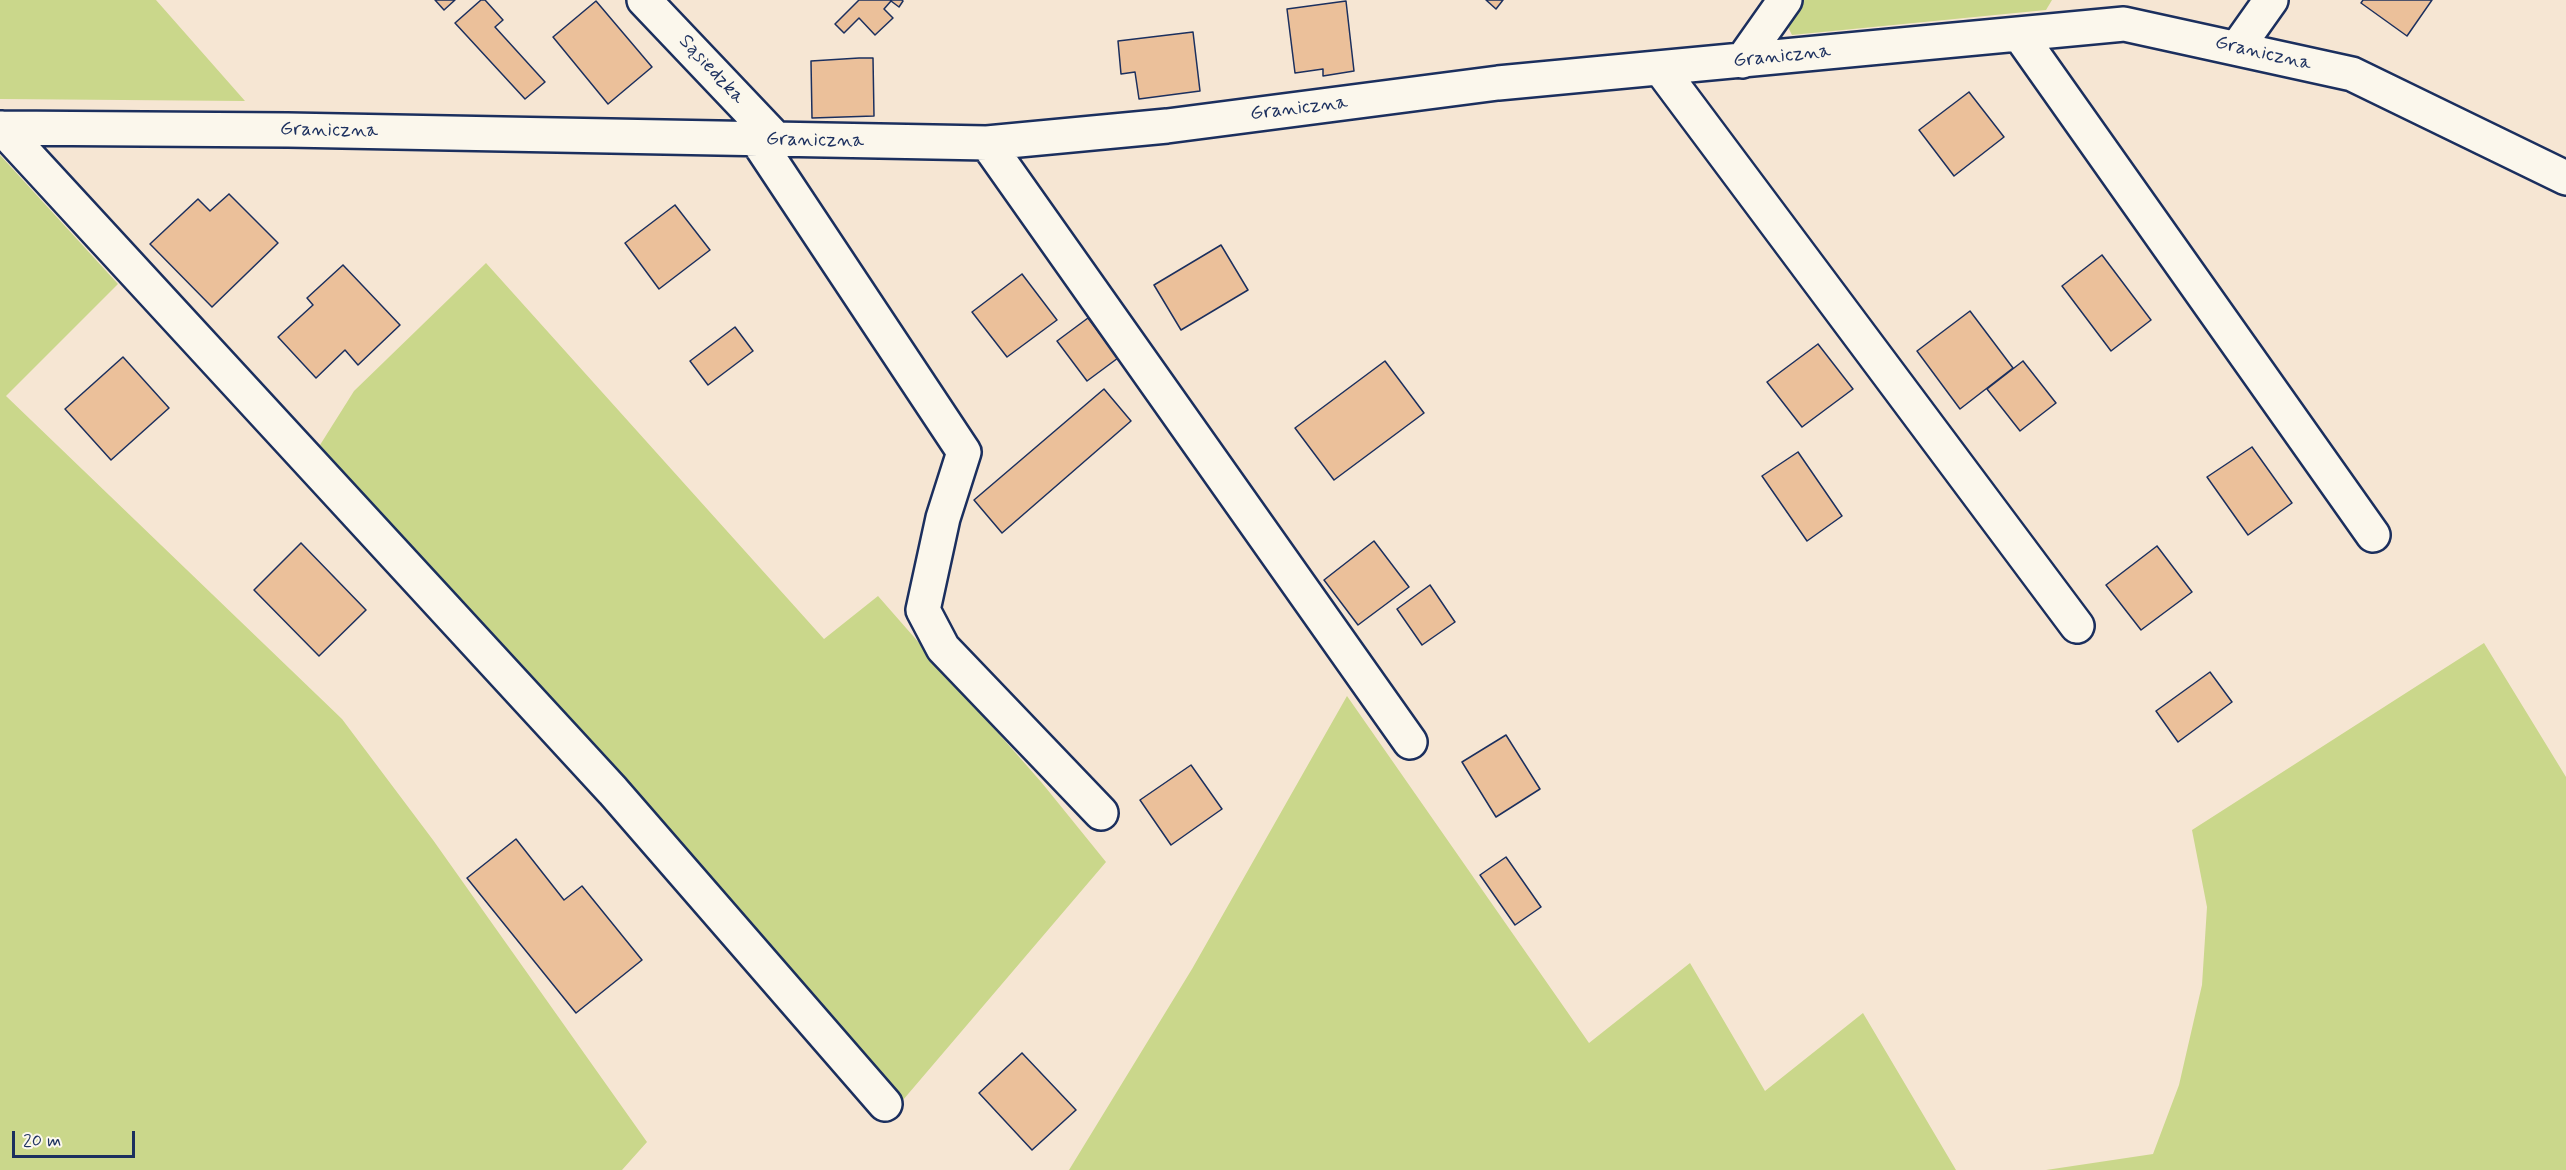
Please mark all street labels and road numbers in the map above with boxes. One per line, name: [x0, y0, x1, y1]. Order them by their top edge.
street label: Sąsiedzka: [673, 30, 749, 110]
street label: Graniczna: [2212, 31, 2314, 77]
street label: Graniczna: [1732, 40, 1832, 74]
street label: Graniczna: [1249, 91, 1349, 127]
street label: Graniczna: [280, 118, 378, 144]
street label: Graniczna: [766, 128, 864, 154]

